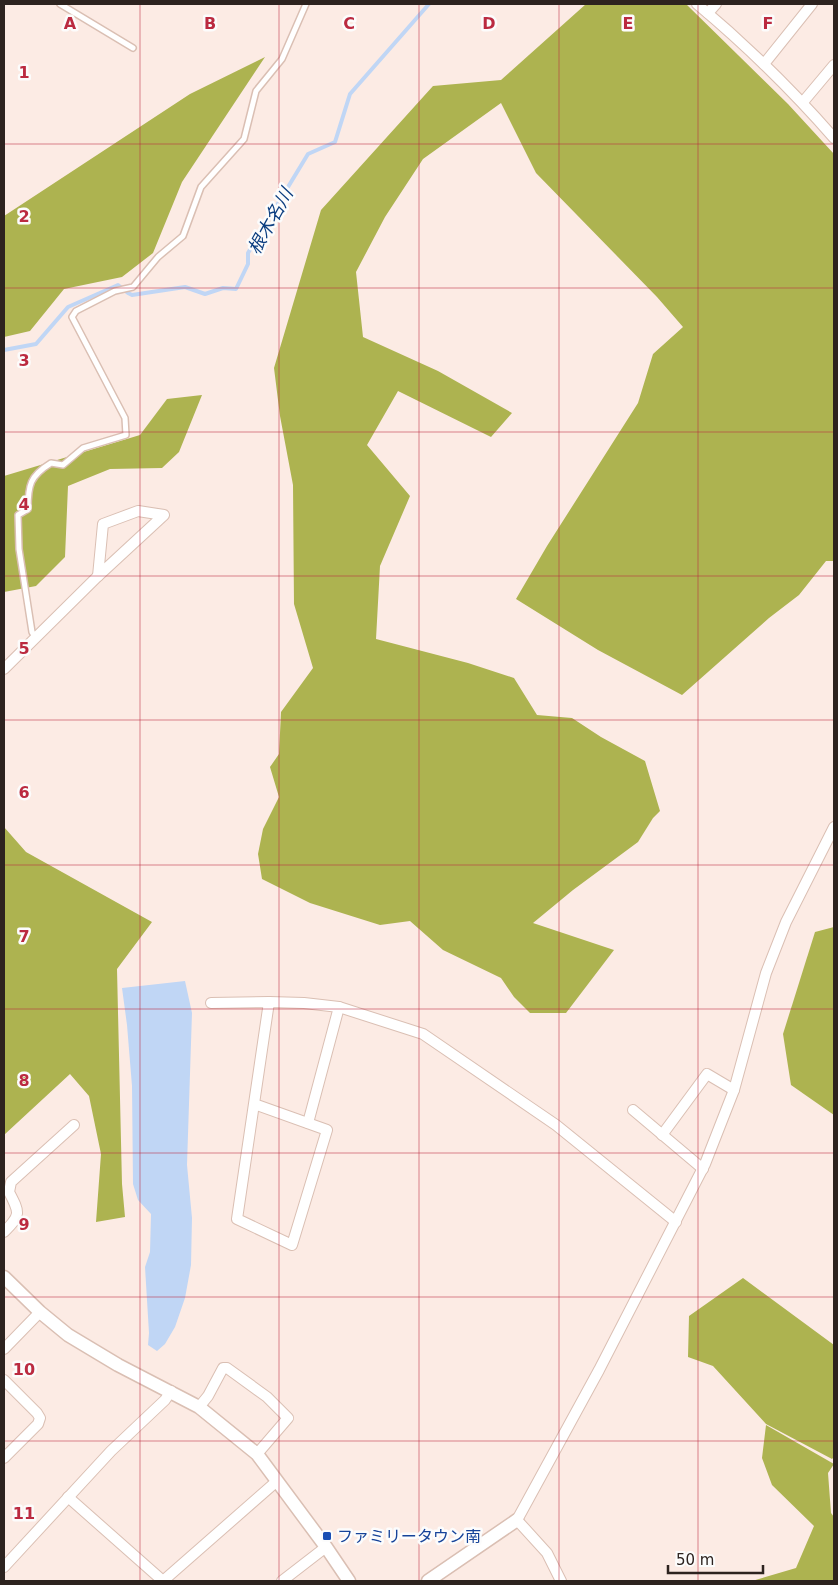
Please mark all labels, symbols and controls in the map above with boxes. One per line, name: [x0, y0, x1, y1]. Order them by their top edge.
text: A: [64, 14, 77, 33]
text: B: [204, 14, 216, 33]
text: C: [343, 14, 355, 33]
text: D: [482, 14, 496, 33]
text: E: [623, 14, 633, 33]
text: F: [763, 14, 773, 33]
text: 1: [18, 63, 30, 82]
water label: 根木名川: [243, 183, 298, 258]
text: 2: [18, 207, 30, 226]
text: 3: [18, 351, 30, 370]
text: 4: [18, 495, 30, 514]
text: 5: [18, 639, 30, 658]
text: 6: [18, 783, 30, 802]
text: 7: [18, 927, 30, 946]
text: 8: [18, 1071, 30, 1090]
text: 9: [18, 1215, 30, 1234]
text: 10: [13, 1360, 35, 1379]
text: 11: [13, 1504, 35, 1523]
place label: ファミリータウン南: [337, 1527, 481, 1546]
marker: ファミリータウン南: [321, 1530, 333, 1542]
scale bar: [668, 1542, 763, 1574]
text: 50 m: [676, 1551, 714, 1569]

